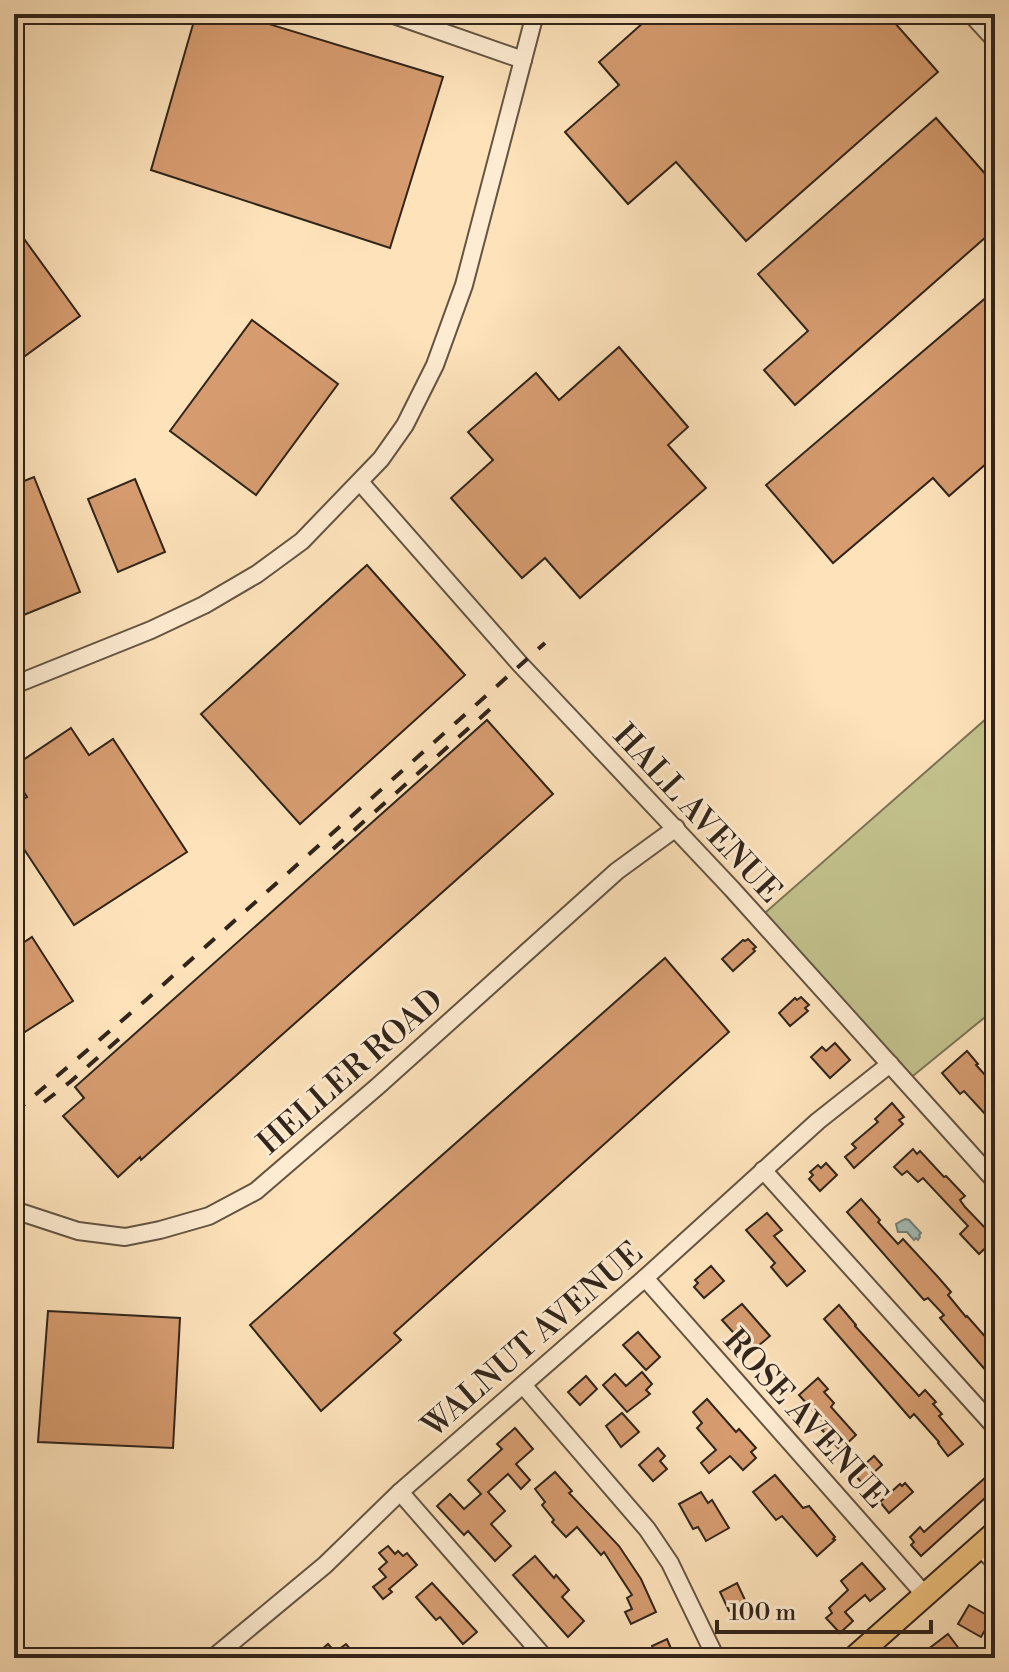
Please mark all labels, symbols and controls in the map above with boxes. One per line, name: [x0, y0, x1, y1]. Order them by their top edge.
street label: HALL AVENUE: [604, 716, 790, 911]
street label: HELLER ROAD: [250, 980, 452, 1163]
street label: WALNUT AVENUE: [414, 1233, 651, 1447]
street label: ROSE AVENUE: [715, 1321, 896, 1516]
scale bar: [717, 1584, 931, 1634]
text: 100 m: [729, 1598, 796, 1628]

